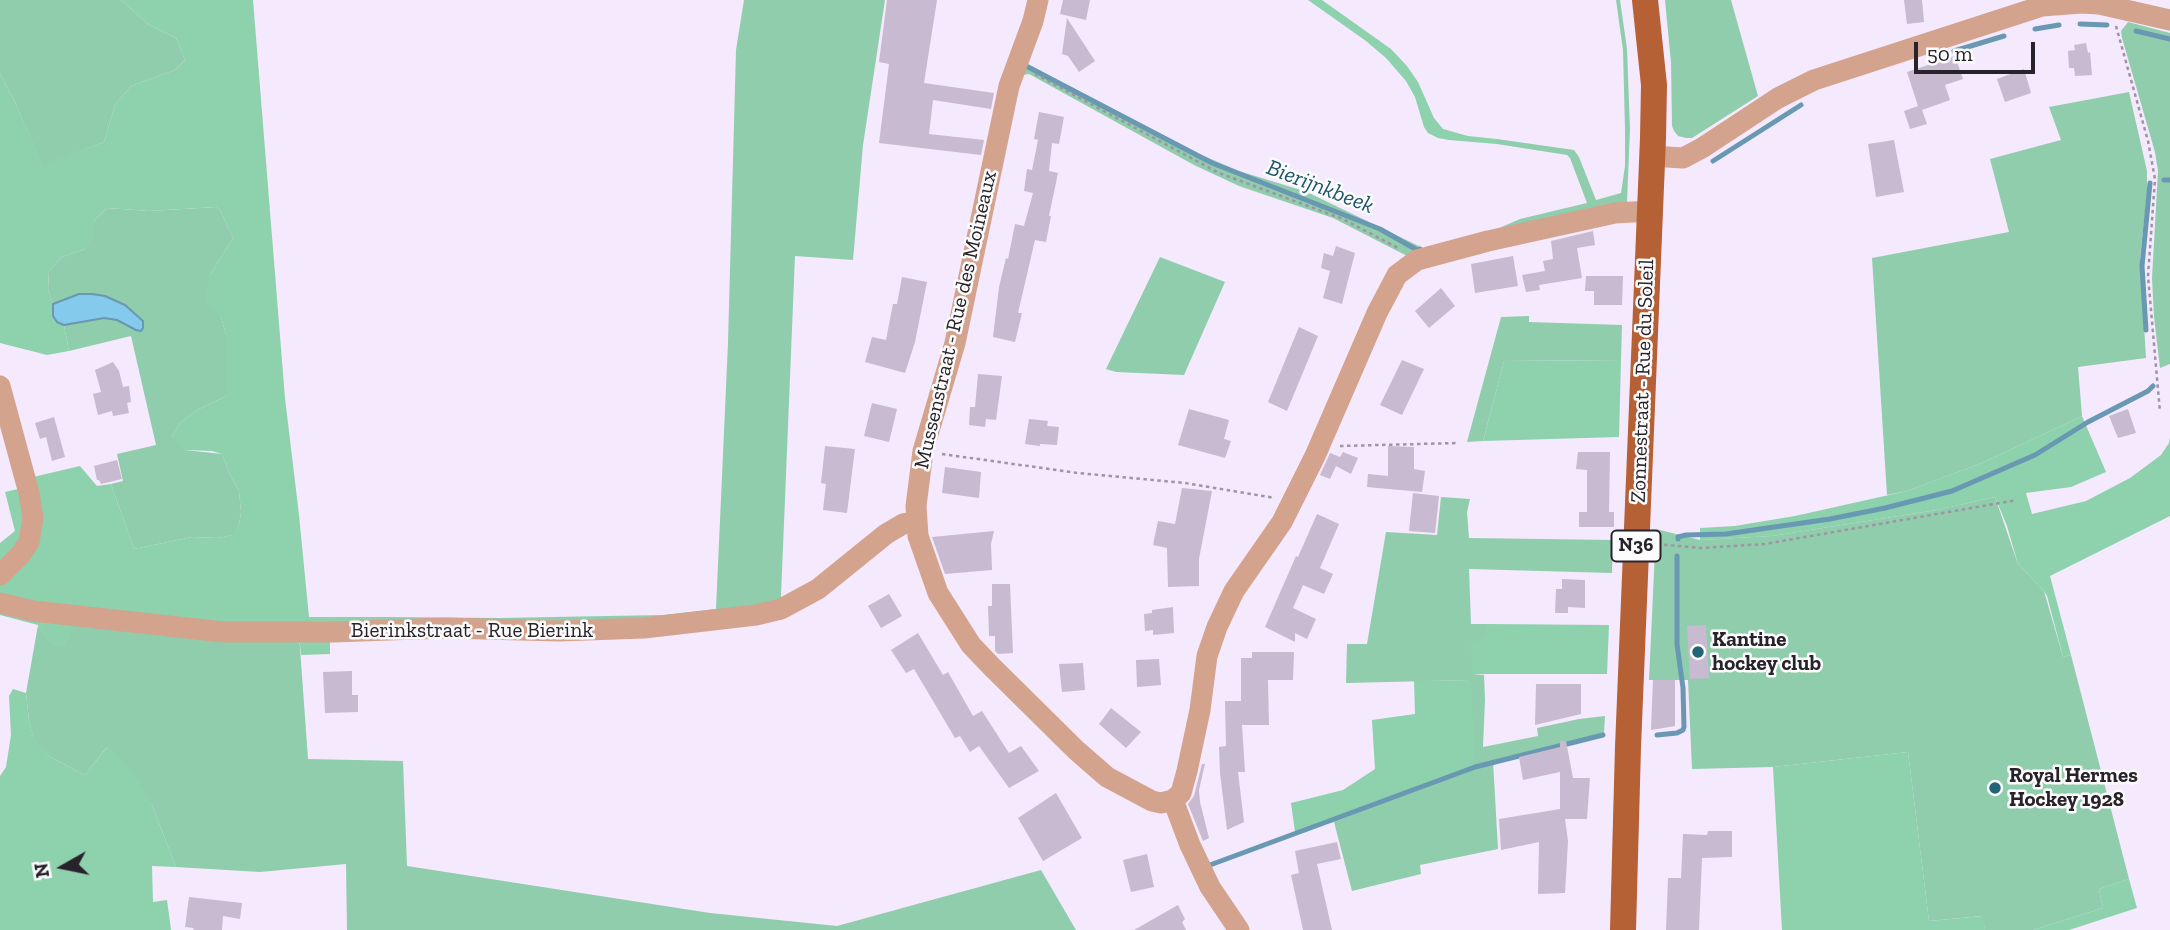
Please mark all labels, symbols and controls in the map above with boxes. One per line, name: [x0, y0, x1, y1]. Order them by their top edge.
scale bar: [1918, 28, 2039, 72]
text: 50 m: [1927, 41, 1973, 66]
water label: Bierijnkbeek: [1262, 154, 1378, 220]
street label: Mussenstraat - Rue des Moineaux: [909, 169, 1003, 471]
street label: Zonnestraat - Rue du Soleil: [1626, 259, 1660, 503]
road number: N36: [1612, 530, 1660, 562]
street label: Bierinkstraat - Rue Bierink: [351, 618, 593, 644]
place label: Kantine hockey club: [1712, 627, 1821, 677]
marker: Kantine hockey club: [1690, 644, 1706, 660]
place label: Royal Hermes Hockey 1928: [2009, 763, 2138, 813]
marker: Royal Hermes Hockey 1928: [1987, 780, 2003, 796]
north arrow: [28, 832, 98, 902]
text: N: [29, 861, 54, 879]

